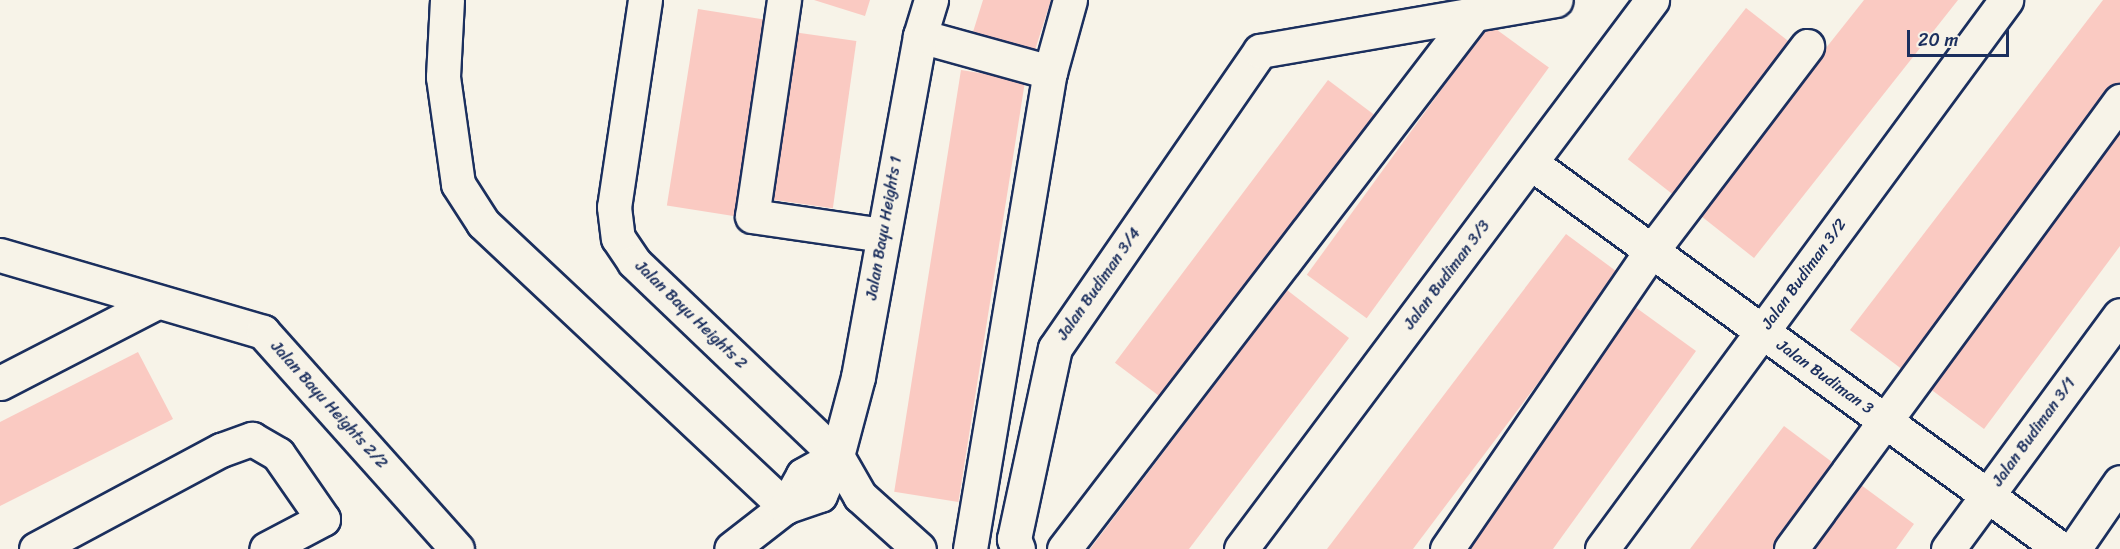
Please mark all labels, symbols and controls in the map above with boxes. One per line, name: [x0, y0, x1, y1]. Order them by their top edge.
scale bar: [1910, 18, 2012, 56]
text: 20 m: [1918, 24, 1958, 56]
street label: Jalan Bayu Heights 1: [862, 155, 906, 301]
street label: Jalan Budiman 3/2: [1758, 215, 1850, 333]
street label: Jalan Budiman 3/3: [1400, 217, 1494, 333]
street label: Jalan Budiman 3/4: [1053, 224, 1145, 344]
street label: Jalan Bayu Heights 2: [631, 257, 751, 373]
street label: Jalan Budiman 3: [1773, 336, 1877, 418]
street label: Jalan Bayu Heights 2/2: [267, 337, 391, 473]
street label: Jalan Budiman 3/1: [1988, 374, 2080, 490]

